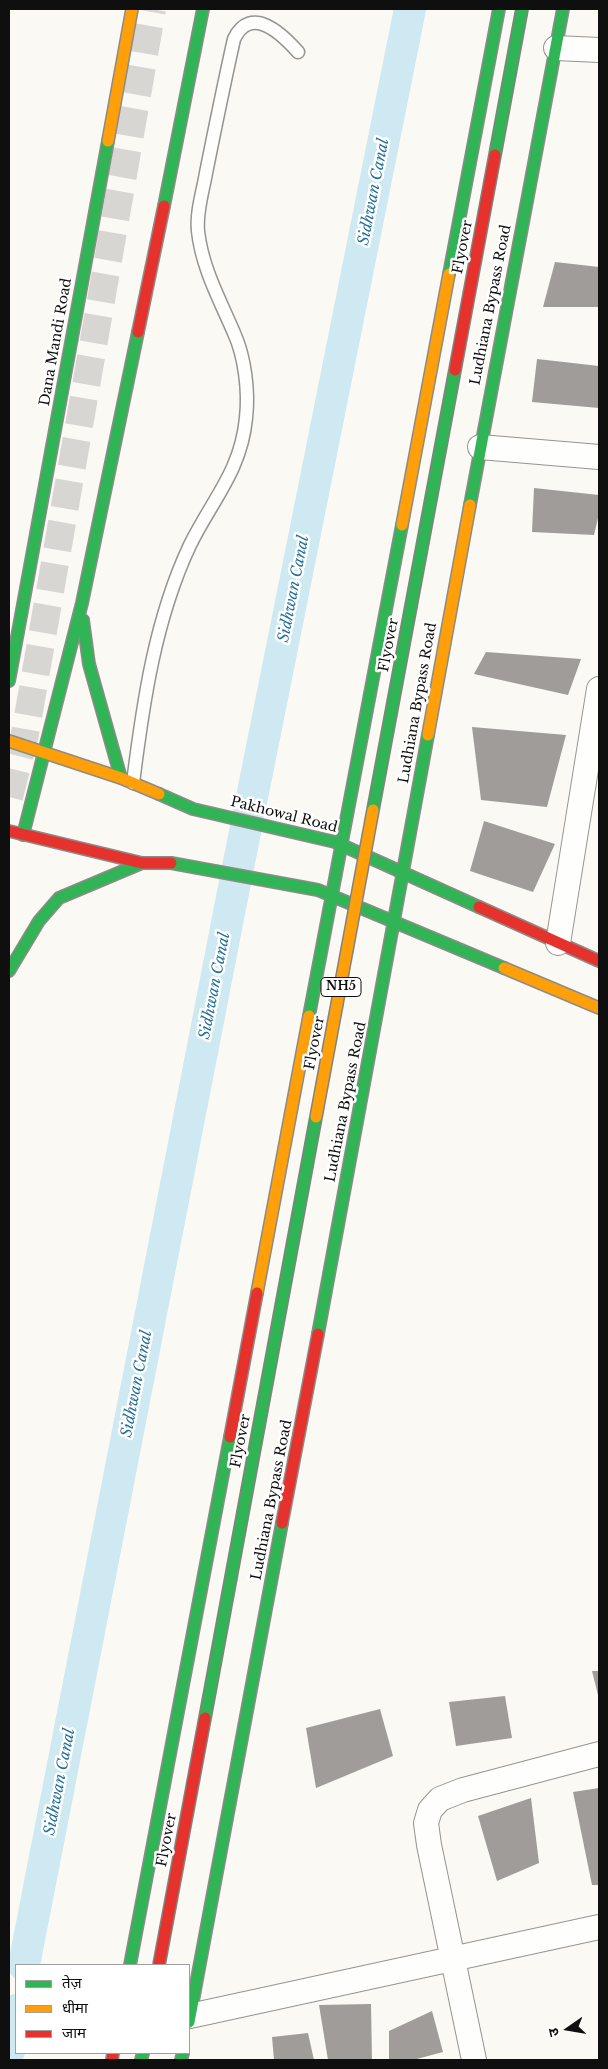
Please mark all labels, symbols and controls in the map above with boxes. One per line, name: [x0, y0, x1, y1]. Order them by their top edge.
water label: Sidhwan Canal: [355, 137, 393, 247]
street label: Flyover: [450, 219, 476, 275]
street label: Ludhiana Bypass Road: [467, 223, 515, 387]
street label: Dana Mandi Road: [36, 277, 76, 407]
water label: Sidhwan Canal: [275, 534, 313, 644]
street label: Flyover: [376, 617, 402, 673]
street label: Ludhiana Bypass Road: [396, 621, 440, 785]
street label: Pakhowal Road: [229, 794, 339, 836]
water label: Sidhwan Canal: [196, 931, 234, 1041]
road number: NH5: [321, 978, 361, 996]
street label: Flyover: [302, 1015, 328, 1071]
street label: Ludhiana Bypass Road: [322, 1020, 370, 1184]
water label: Sidhwan Canal: [118, 1329, 156, 1439]
street label: Flyover: [228, 1413, 254, 1469]
street label: Ludhiana Bypass Road: [248, 1418, 296, 1582]
water label: Sidhwan Canal: [41, 1727, 79, 1837]
street label: Flyover: [154, 1812, 180, 1868]
legend: [15, 1964, 190, 2054]
text: तेज़: [62, 1973, 82, 1992]
text: धीमा: [62, 1998, 88, 2017]
north arrow: [543, 2004, 593, 2054]
text: जाम: [62, 2023, 86, 2042]
text: उ: [544, 2026, 563, 2038]

